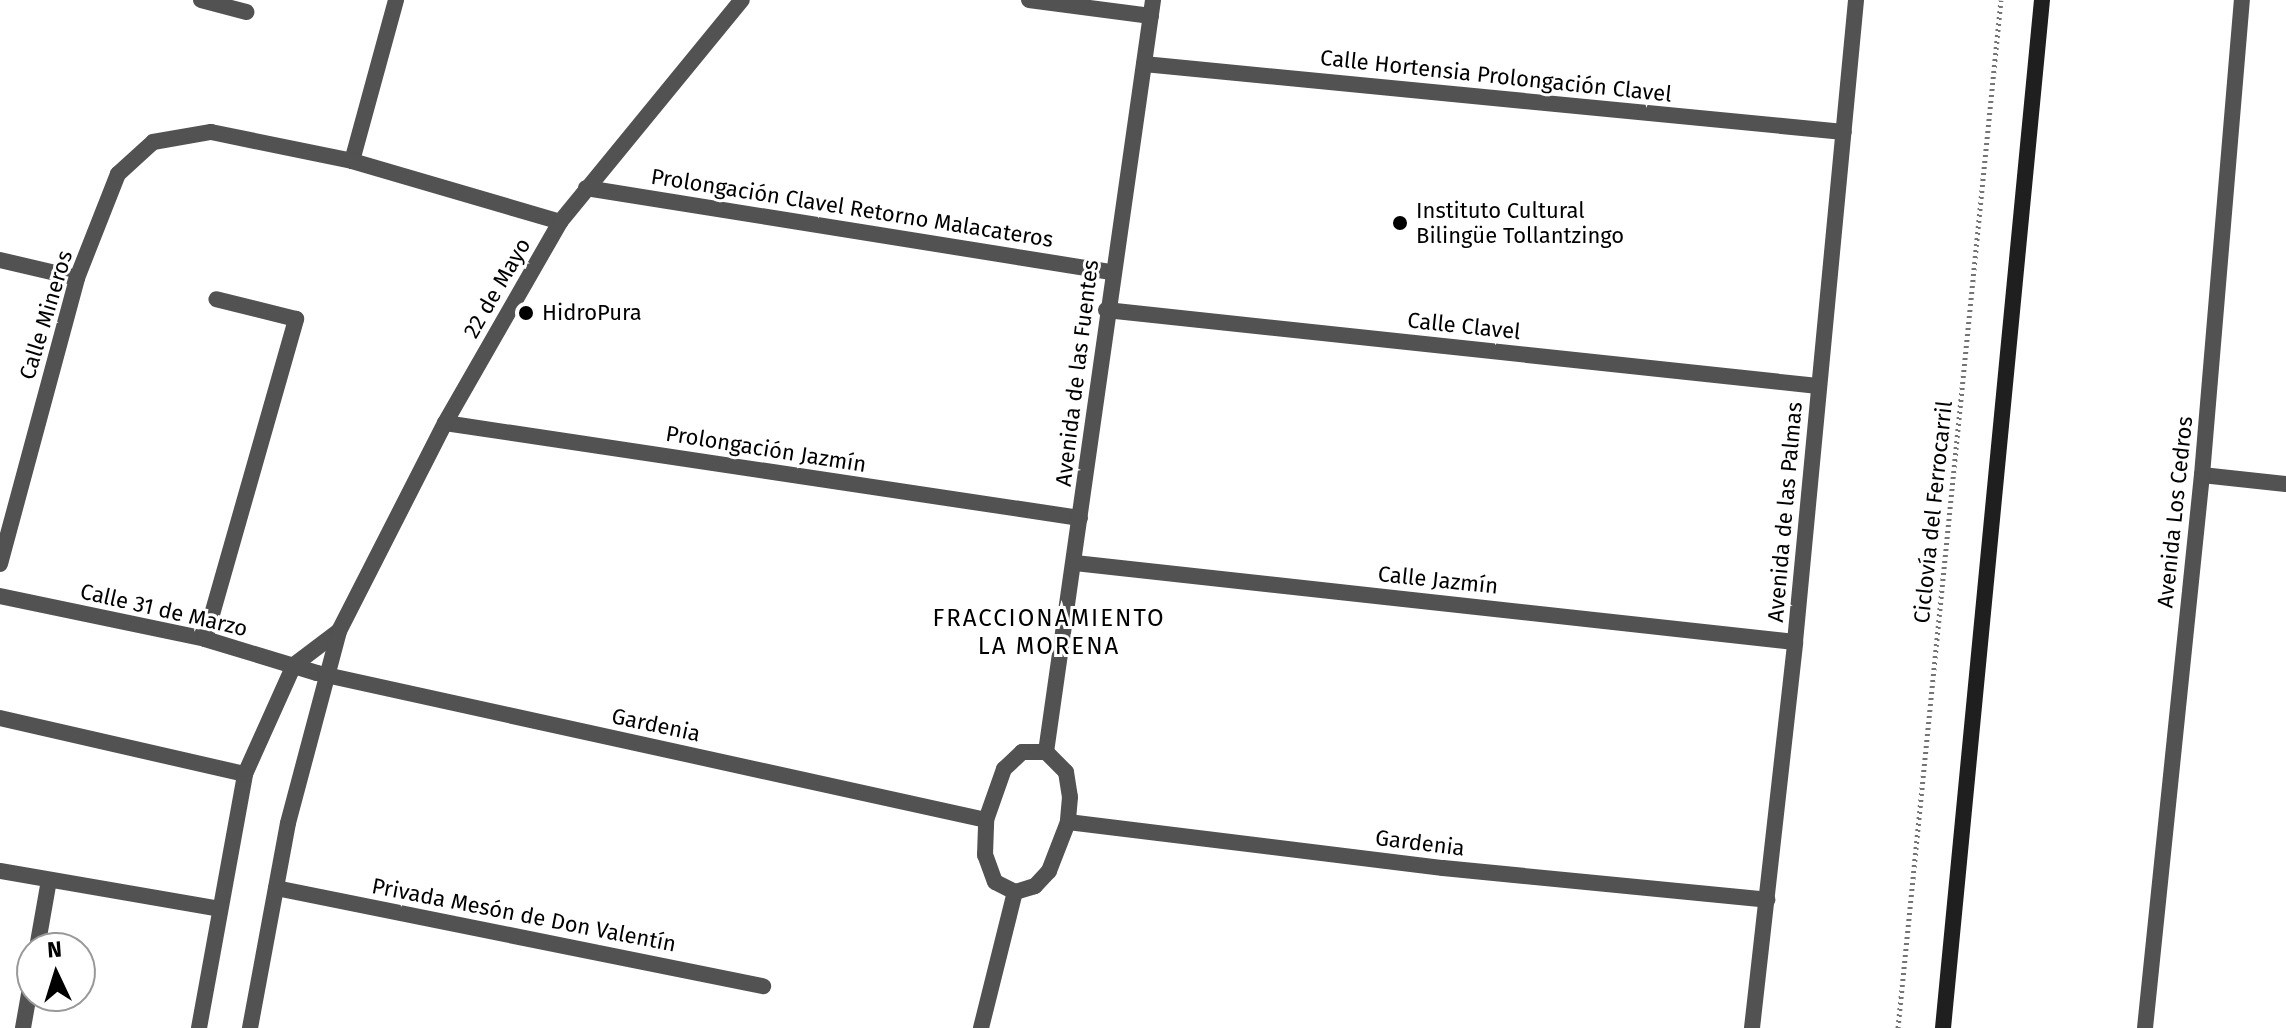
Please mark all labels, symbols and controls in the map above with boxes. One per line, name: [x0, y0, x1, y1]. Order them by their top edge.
street label: Calle Hortensia Prolongación Clavel: [1319, 44, 1673, 108]
street label: Prolongación Clavel Retorno Malacateros: [649, 163, 1055, 253]
place label: Instituto Cultural Bilingüe Tollantzingo: [1416, 197, 1624, 248]
marker: Instituto Cultural Bilingüe Tollantzingo: [1391, 214, 1409, 232]
street label: 22 de Mayo: [458, 233, 536, 343]
street label: Calle Mineros: [14, 247, 78, 383]
street label: Avenida de las Fuentes: [1050, 258, 1104, 488]
place label: HidroPura: [542, 300, 642, 326]
marker: HidroPura: [517, 304, 535, 322]
street label: Calle Clavel: [1406, 307, 1522, 345]
street label: Ciclovía del Ferrocarril: [1908, 399, 1958, 625]
street label: Avenida de las Palmas: [1762, 401, 1808, 623]
street label: Avenida Los Cedros: [2152, 415, 2198, 609]
street label: Prolongación Jazmín: [664, 420, 868, 478]
street label: Calle Jazmín: [1377, 561, 1499, 599]
street label: Calle 31 de Marzo: [78, 578, 250, 642]
district label: FRACCIONAMIENTO LA MORENA: [932, 605, 1166, 661]
street label: Gardenia: [609, 703, 703, 747]
street label: Gardenia: [1374, 824, 1466, 862]
street label: Privada Mesón de Don Valentín: [370, 873, 678, 957]
north arrow: [16, 932, 96, 1012]
text: N: [46, 936, 63, 964]

